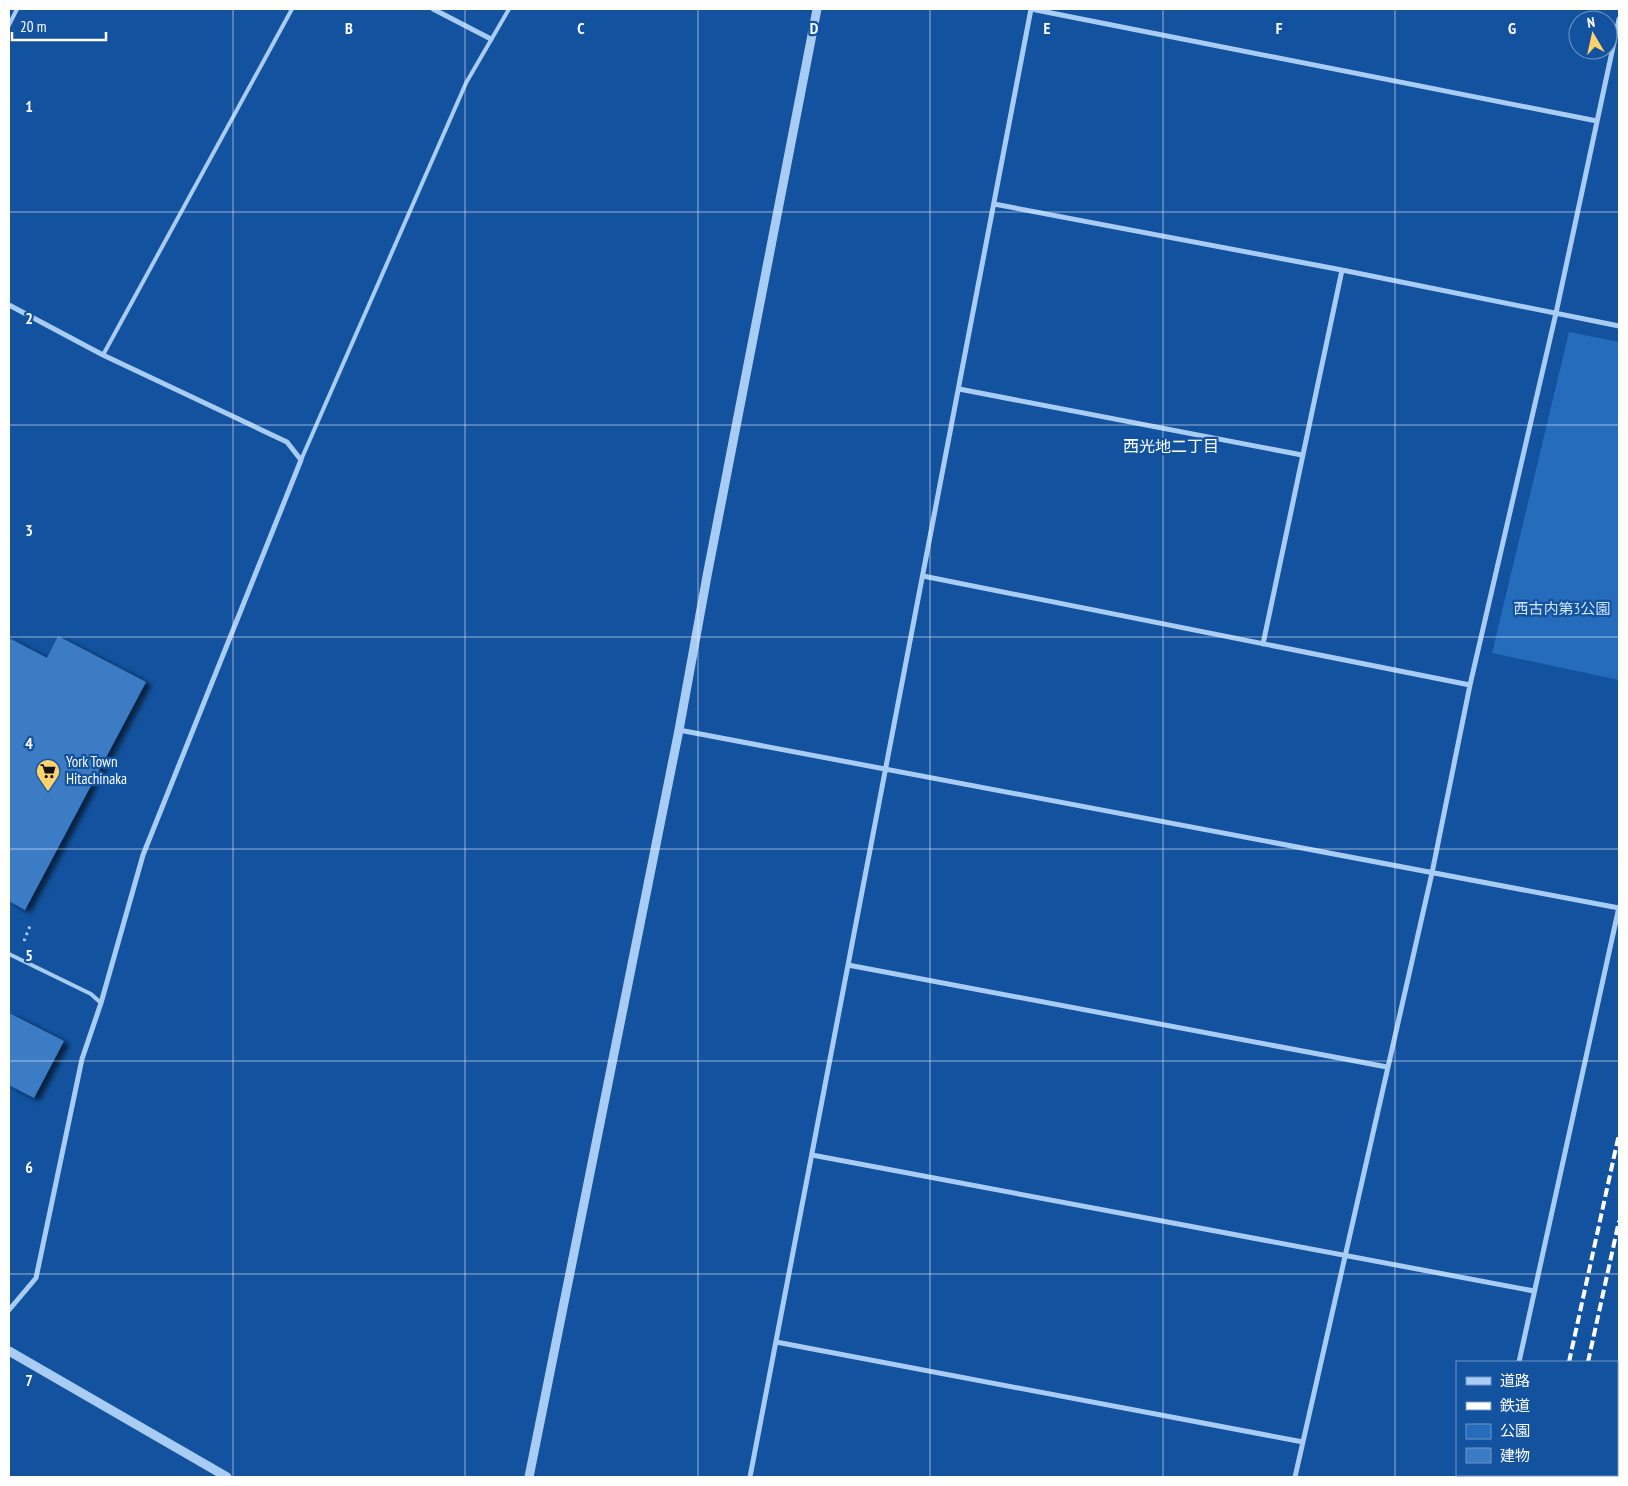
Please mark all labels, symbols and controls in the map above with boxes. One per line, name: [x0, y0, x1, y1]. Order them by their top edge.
scale bar: [12, 10, 106, 42]
north arrow: [1568, 10, 1618, 60]
text: N: [1586, 13, 1596, 32]
text: 20 m: [20, 17, 46, 36]
text: B: [345, 18, 353, 38]
text: C: [577, 18, 585, 38]
text: D: [810, 18, 819, 38]
text: E: [1044, 18, 1051, 38]
text: F: [1276, 18, 1283, 38]
text: G: [1508, 18, 1516, 38]
text: 1: [25, 96, 33, 116]
text: 2: [25, 308, 33, 328]
district label: 西光地二丁目: [1123, 436, 1219, 456]
text: 3: [25, 520, 33, 540]
park label: 西古内第3公園: [1514, 599, 1610, 618]
text: 4: [25, 733, 33, 753]
place label: York Town Hitachinaka: [66, 752, 127, 788]
supermarket icon: York Town Hitachinaka: [35, 758, 61, 792]
text: 5: [25, 945, 33, 965]
text: 6: [25, 1157, 33, 1177]
legend: [1456, 1361, 1618, 1476]
text: 7: [25, 1370, 33, 1390]
text: 道路: [1500, 1371, 1530, 1390]
text: 鉄道: [1500, 1396, 1530, 1415]
text: 公園: [1500, 1421, 1530, 1440]
text: 建物: [1500, 1446, 1530, 1465]

